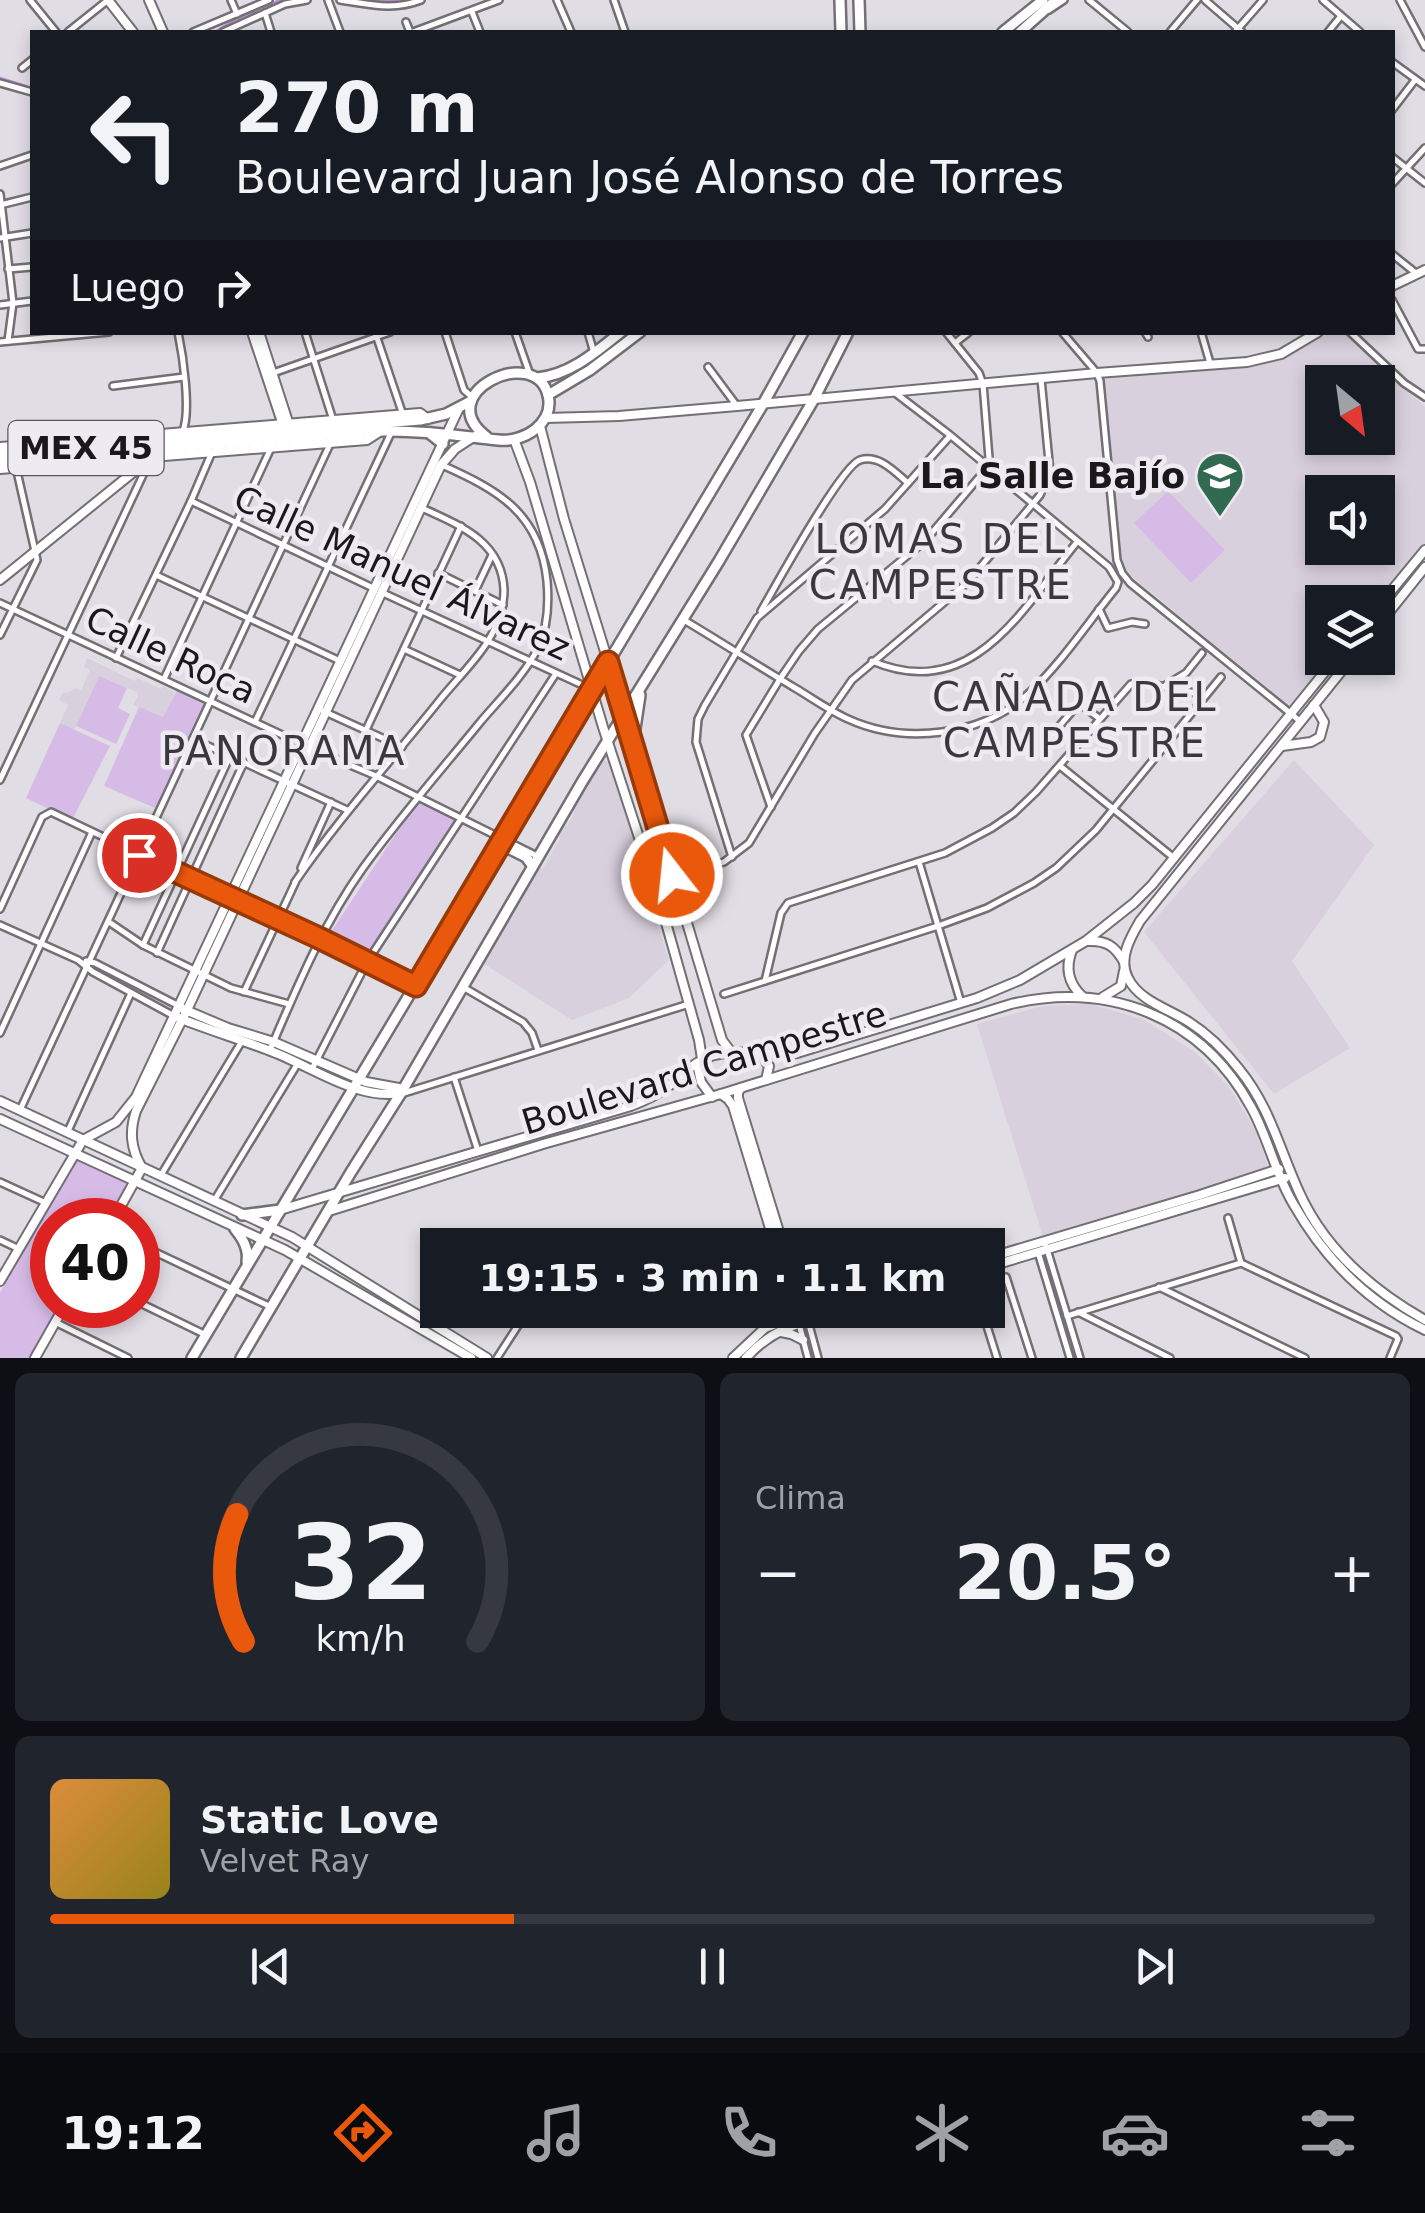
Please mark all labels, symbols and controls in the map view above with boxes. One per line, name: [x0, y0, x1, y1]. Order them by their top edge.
text: 270 m: [235, 67, 478, 149]
icon: left: [70, 70, 200, 200]
text: Boulevard Juan José Alonso de Torres: [235, 151, 1064, 204]
icon: right: [205, 260, 260, 315]
text: Luego: [70, 266, 185, 310]
north arrow: [1305, 365, 1395, 455]
map controls: [1305, 365, 1395, 675]
road number: MEX 45: [8, 421, 164, 475]
school or university icon: La Salle Bajío: [1194, 450, 1246, 518]
place label: La Salle Bajío: [920, 456, 1185, 496]
button: sound: [1305, 475, 1395, 565]
street label: Calle Manuel Álvarez: [228, 477, 577, 668]
district label: LOMAS DEL CAMPESTRE: [809, 516, 1073, 608]
button: layers: [1305, 585, 1395, 675]
street label: Calle Roca: [80, 598, 262, 712]
district label: CAÑADA DEL CAMPESTRE: [932, 673, 1218, 766]
district label: PANORAMA: [161, 728, 407, 774]
pin: [97, 813, 182, 898]
position arrow: [620, 823, 724, 927]
icon: arrive: [112, 828, 167, 883]
street label: Boulevard Campestre: [517, 993, 891, 1143]
speed limit sign: 40: [30, 1198, 160, 1328]
text: 19:15 · 3 min · 1.1 km: [479, 1256, 946, 1300]
text: Clima: [755, 1479, 846, 1517]
text: 32: [288, 1502, 432, 1624]
text: 20.5°: [954, 1529, 1176, 1617]
text: −: [755, 1541, 801, 1605]
text: +: [1329, 1541, 1375, 1605]
text: km/h: [315, 1618, 405, 1659]
text: Static Love: [200, 1798, 439, 1842]
text: Velvet Ray: [200, 1842, 369, 1880]
icon: previous: [243, 1939, 298, 1994]
icon: pause: [685, 1939, 740, 1994]
icon: next: [1127, 1939, 1182, 1994]
icon: directions: [328, 2098, 398, 2168]
icon: music: [521, 2098, 591, 2168]
icon: phone: [714, 2098, 784, 2168]
icon: climate: [907, 2098, 977, 2168]
icon: car: [1100, 2098, 1170, 2168]
icon: filters: [1293, 2098, 1363, 2168]
text: 19:12: [62, 2107, 205, 2160]

